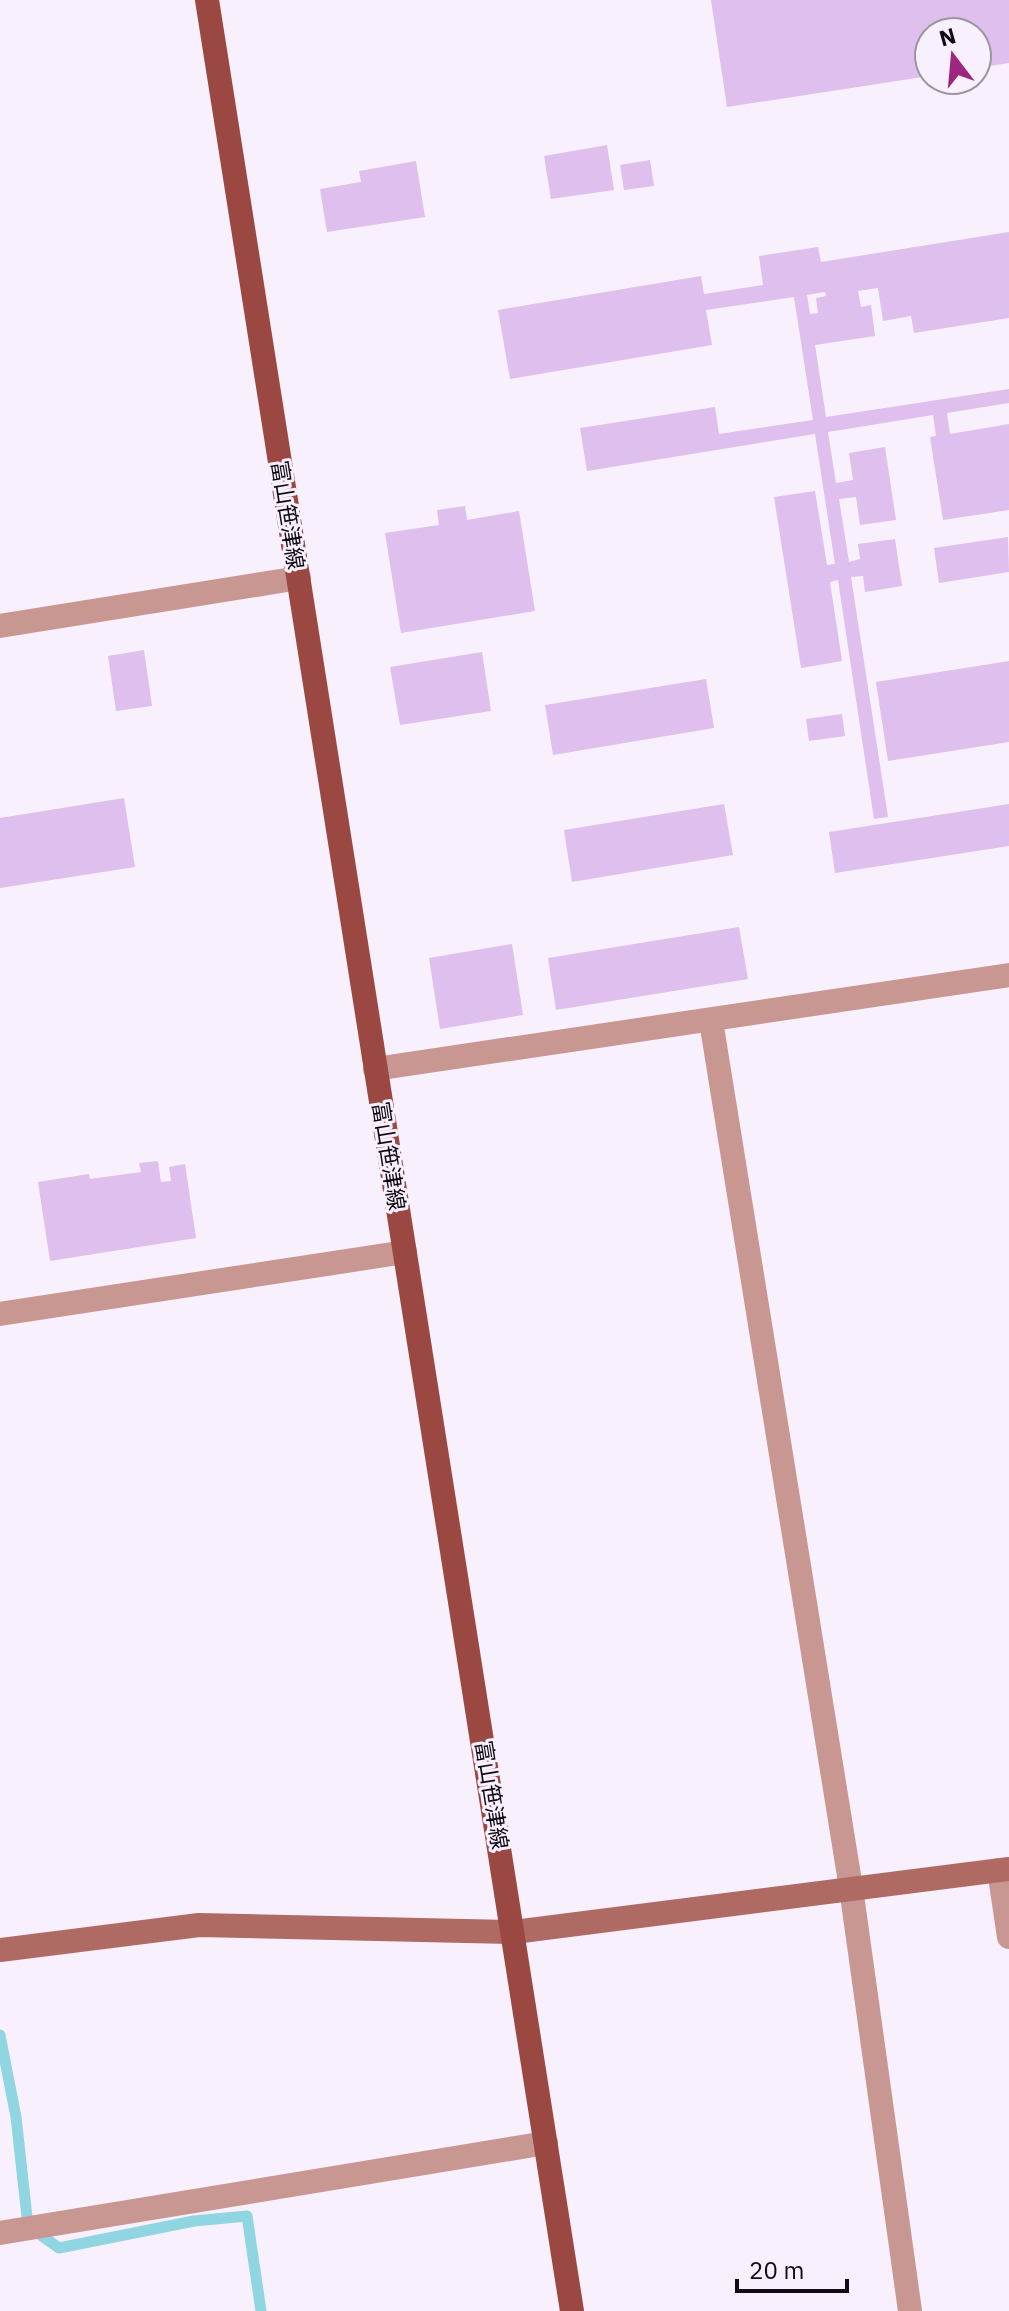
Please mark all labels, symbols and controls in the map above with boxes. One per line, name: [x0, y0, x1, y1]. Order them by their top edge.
north arrow: [913, 16, 993, 96]
text: N: [936, 20, 959, 52]
street label: 富山笹津線: [266, 458, 311, 572]
street label: 富山笹津線: [367, 1099, 412, 1213]
street label: 富山笹津線: [470, 1738, 515, 1852]
scale bar: [737, 2243, 847, 2293]
text: 20 m: [749, 2254, 804, 2286]

